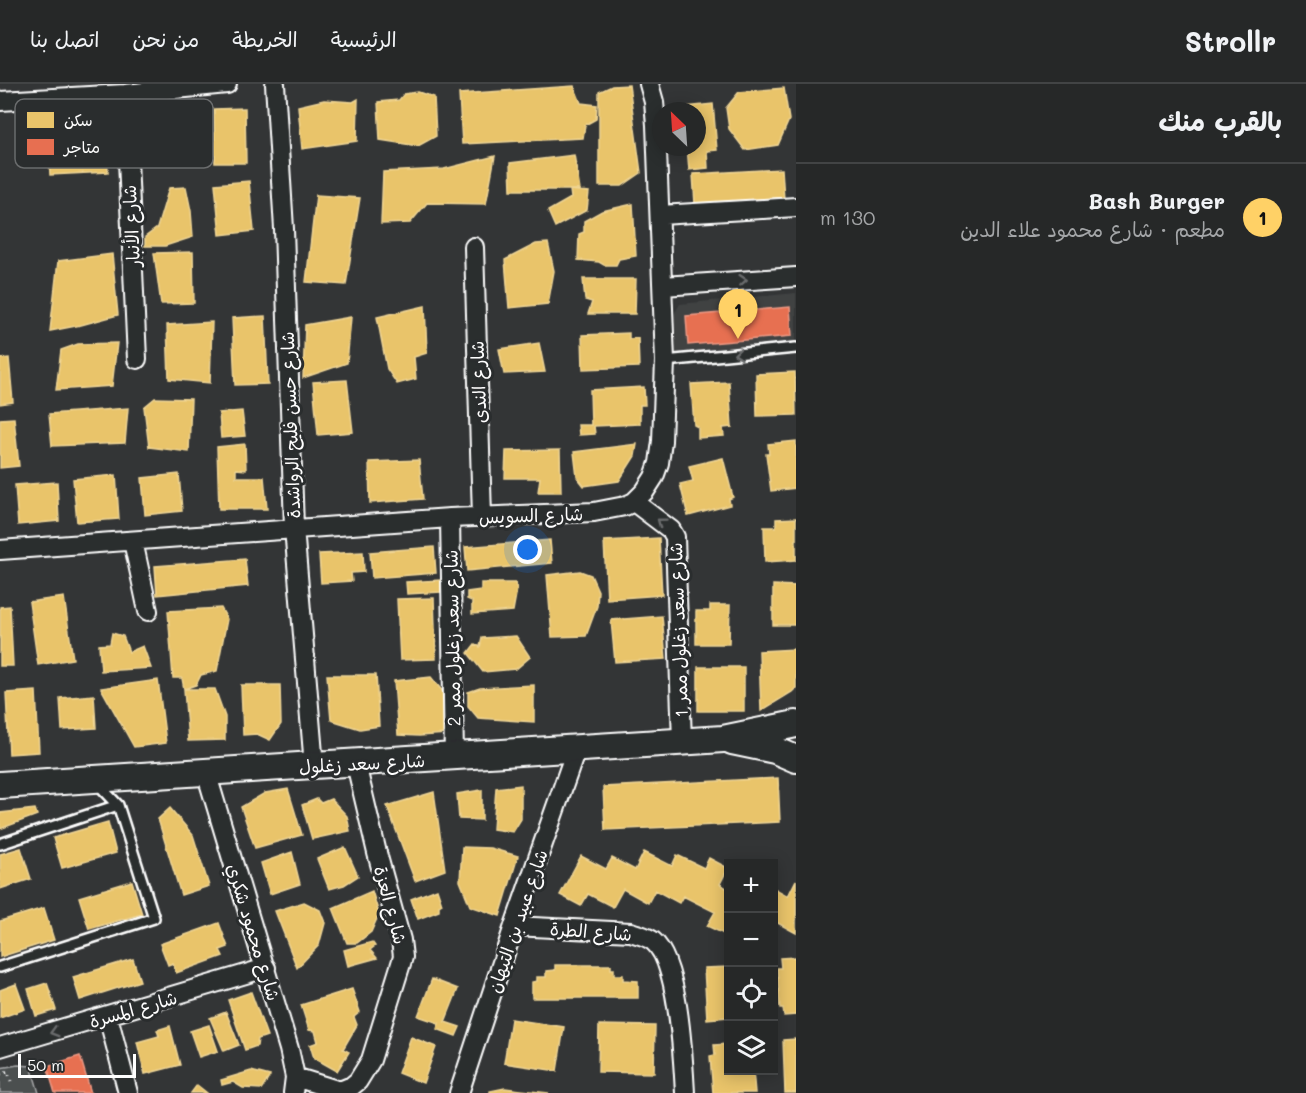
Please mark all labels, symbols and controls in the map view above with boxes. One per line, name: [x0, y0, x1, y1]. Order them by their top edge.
text: Strollr: [1185, 23, 1276, 59]
text: اتصل بنا: [30, 25, 100, 52]
text: من نحن: [133, 25, 199, 52]
text: الخريطة: [232, 25, 298, 52]
text: الرئيسية: [331, 25, 397, 52]
legend: [15, 99, 213, 168]
north arrow: [652, 102, 706, 156]
text: بالقرب منك: [1159, 104, 1282, 138]
text: سكن: [64, 109, 93, 130]
text: متاجر: [62, 136, 100, 157]
street label: شارع الأنبار: [117, 184, 146, 270]
text: Bash Burger: [1088, 186, 1225, 215]
text: 130 m: [820, 204, 875, 230]
text: 1: [1258, 204, 1267, 230]
text: مطعم · شارع محمود علاء الدين: [960, 216, 1225, 242]
one-way arrow: [738, 274, 747, 287]
pin: 1: [718, 290, 758, 339]
street label: شارع حسن فليح الرواشدة: [275, 331, 306, 519]
street label: شارع الندى: [465, 340, 492, 424]
one-way arrow: [733, 347, 742, 360]
street label: شارع السويس: [478, 501, 584, 530]
one-way arrow: [657, 518, 668, 529]
your location: [513, 535, 542, 564]
street label: شارع سعد زغلول ممر 1: [663, 542, 694, 718]
street label: شارع سعد زغلول ممر 2: [438, 549, 467, 727]
street label: شارع سعد زغلول: [298, 748, 426, 779]
street label: شارع عبيد بن التيهان: [481, 846, 554, 996]
map controls: [724, 859, 778, 1075]
button: +: [724, 859, 778, 913]
street label: شارع محمود شكري: [220, 860, 286, 1004]
street label: شارع العزة: [368, 863, 413, 947]
button: −: [724, 913, 778, 967]
street label: شارع الطرة: [549, 916, 633, 947]
button: locate: [724, 967, 778, 1021]
street label: شارع المسرة: [86, 985, 180, 1034]
button: layers: [724, 1021, 778, 1075]
one-way arrow: [49, 1025, 60, 1037]
scale bar: [18, 1051, 136, 1078]
text: 50 m: [27, 1054, 64, 1075]

